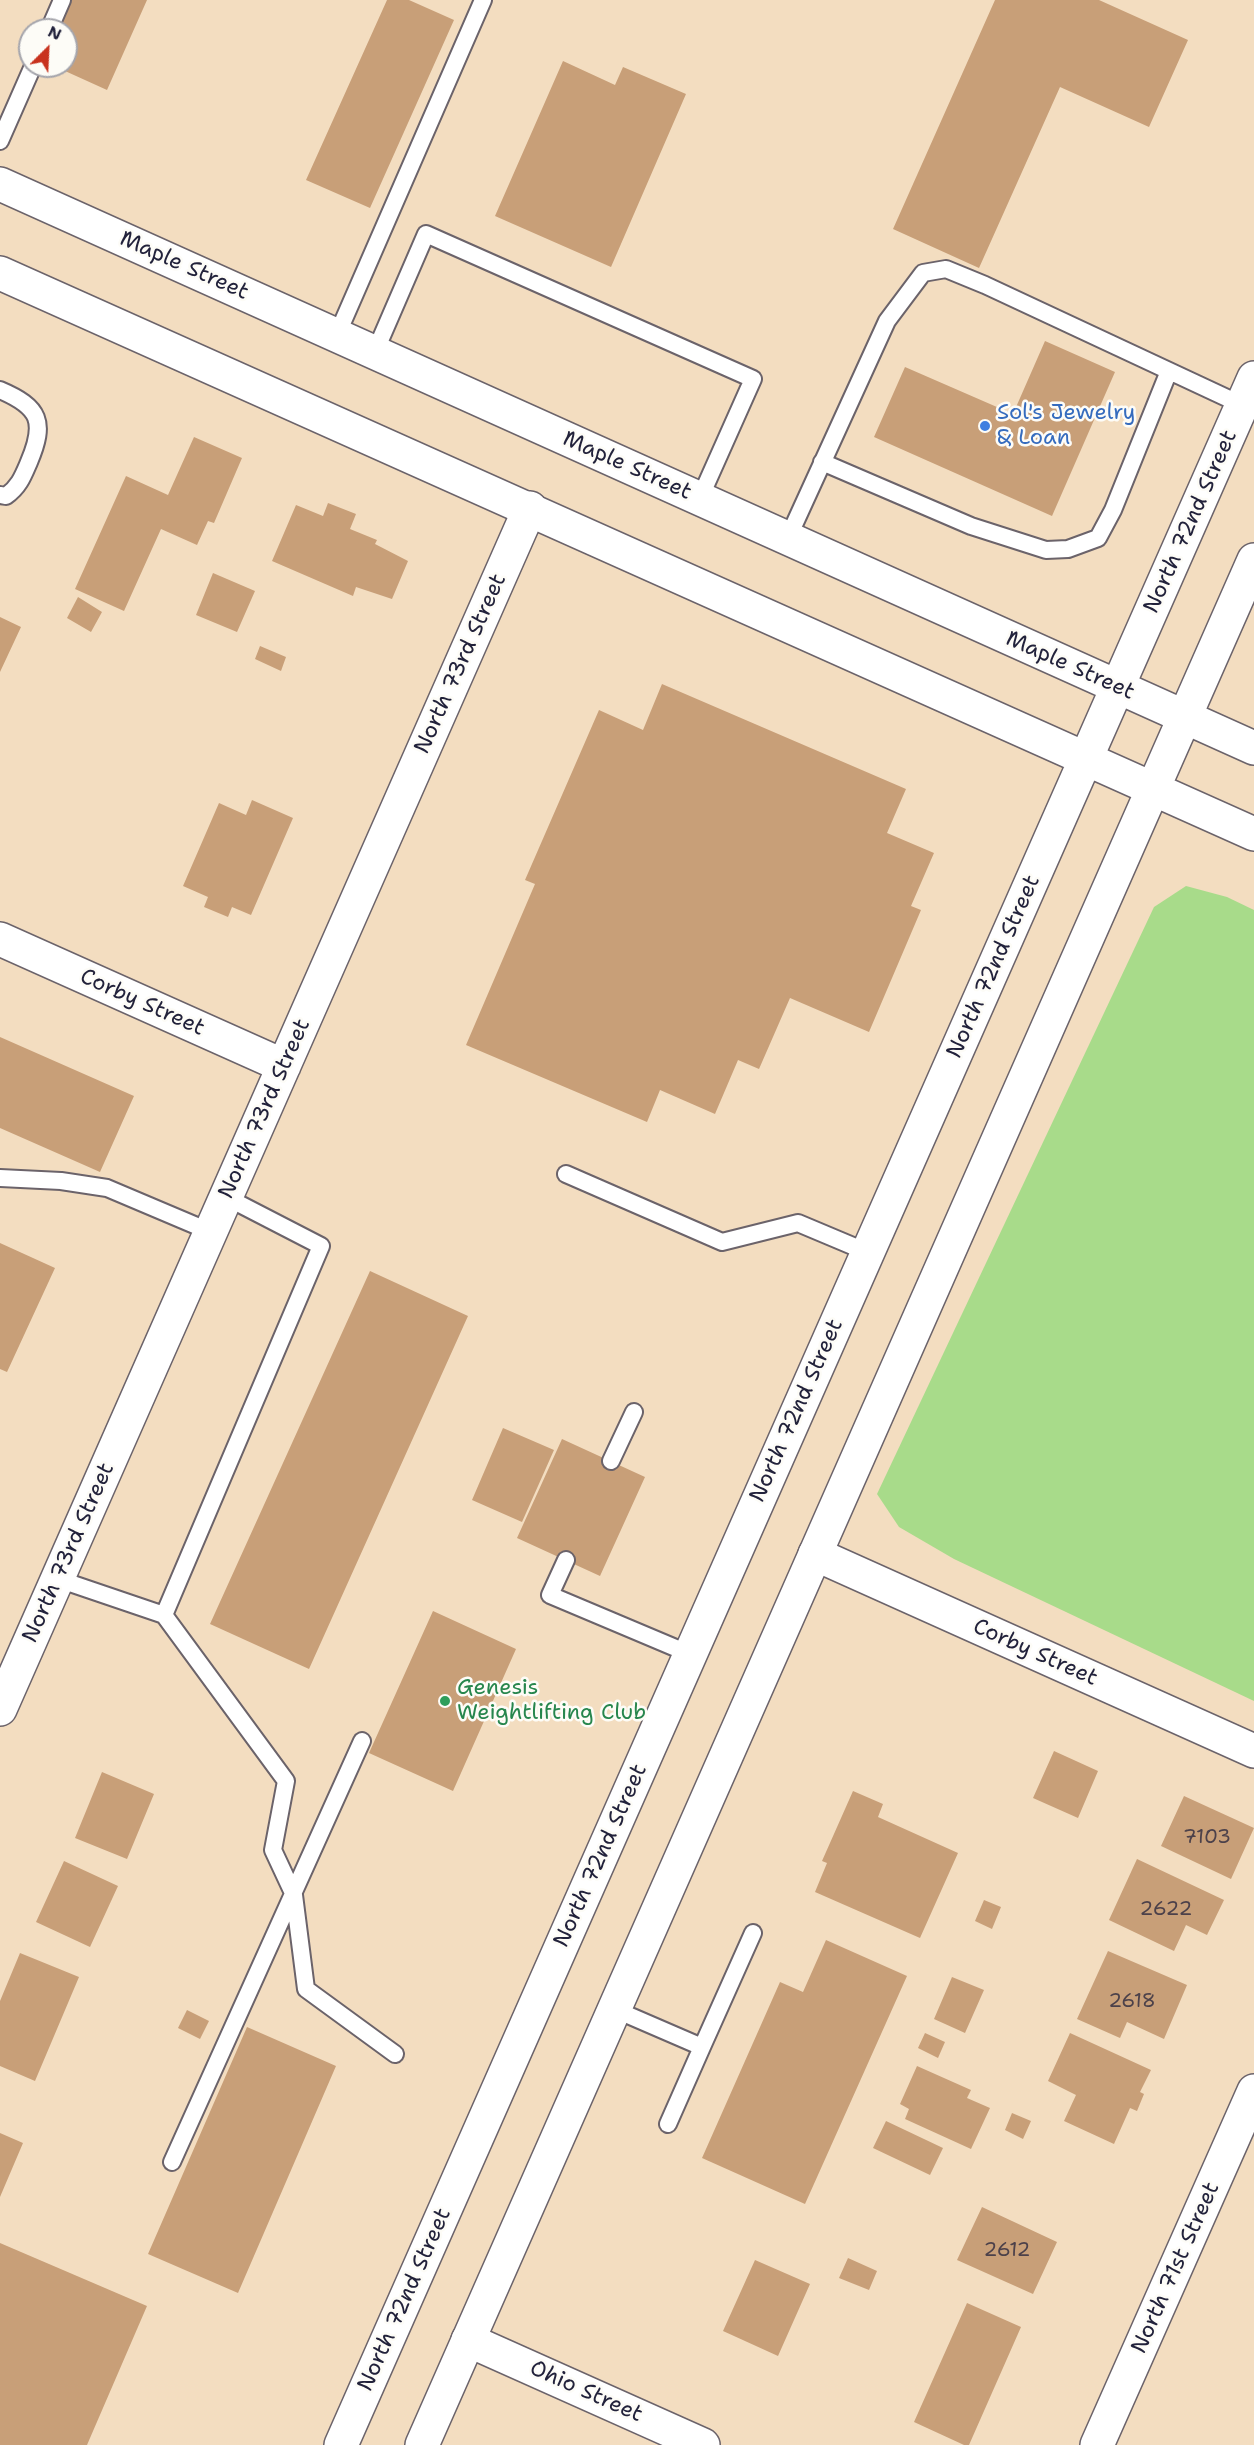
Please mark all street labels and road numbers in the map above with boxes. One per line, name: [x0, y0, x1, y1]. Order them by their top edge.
street label: Maple Street: [116, 226, 252, 306]
street label: Maple Street: [559, 426, 695, 506]
street label: North 72nd Street: [1139, 426, 1243, 618]
street label: North 73rd Street: [409, 570, 513, 758]
street label: Maple Street: [1002, 626, 1138, 706]
street label: North 72nd Street: [942, 871, 1046, 1063]
street label: Corby Street: [76, 964, 208, 1042]
street label: North 73rd Street: [213, 1015, 317, 1203]
street label: North 72nd Street: [745, 1315, 849, 1507]
street label: North 73rd Street: [17, 1459, 121, 1647]
street label: Corby Street: [969, 1614, 1101, 1692]
street label: North 72nd Street: [549, 1760, 653, 1952]
street label: North 71st Street: [1126, 2178, 1226, 2358]
street label: North 72nd Street: [353, 2204, 457, 2396]
street label: Ohio Street: [526, 2355, 646, 2429]

